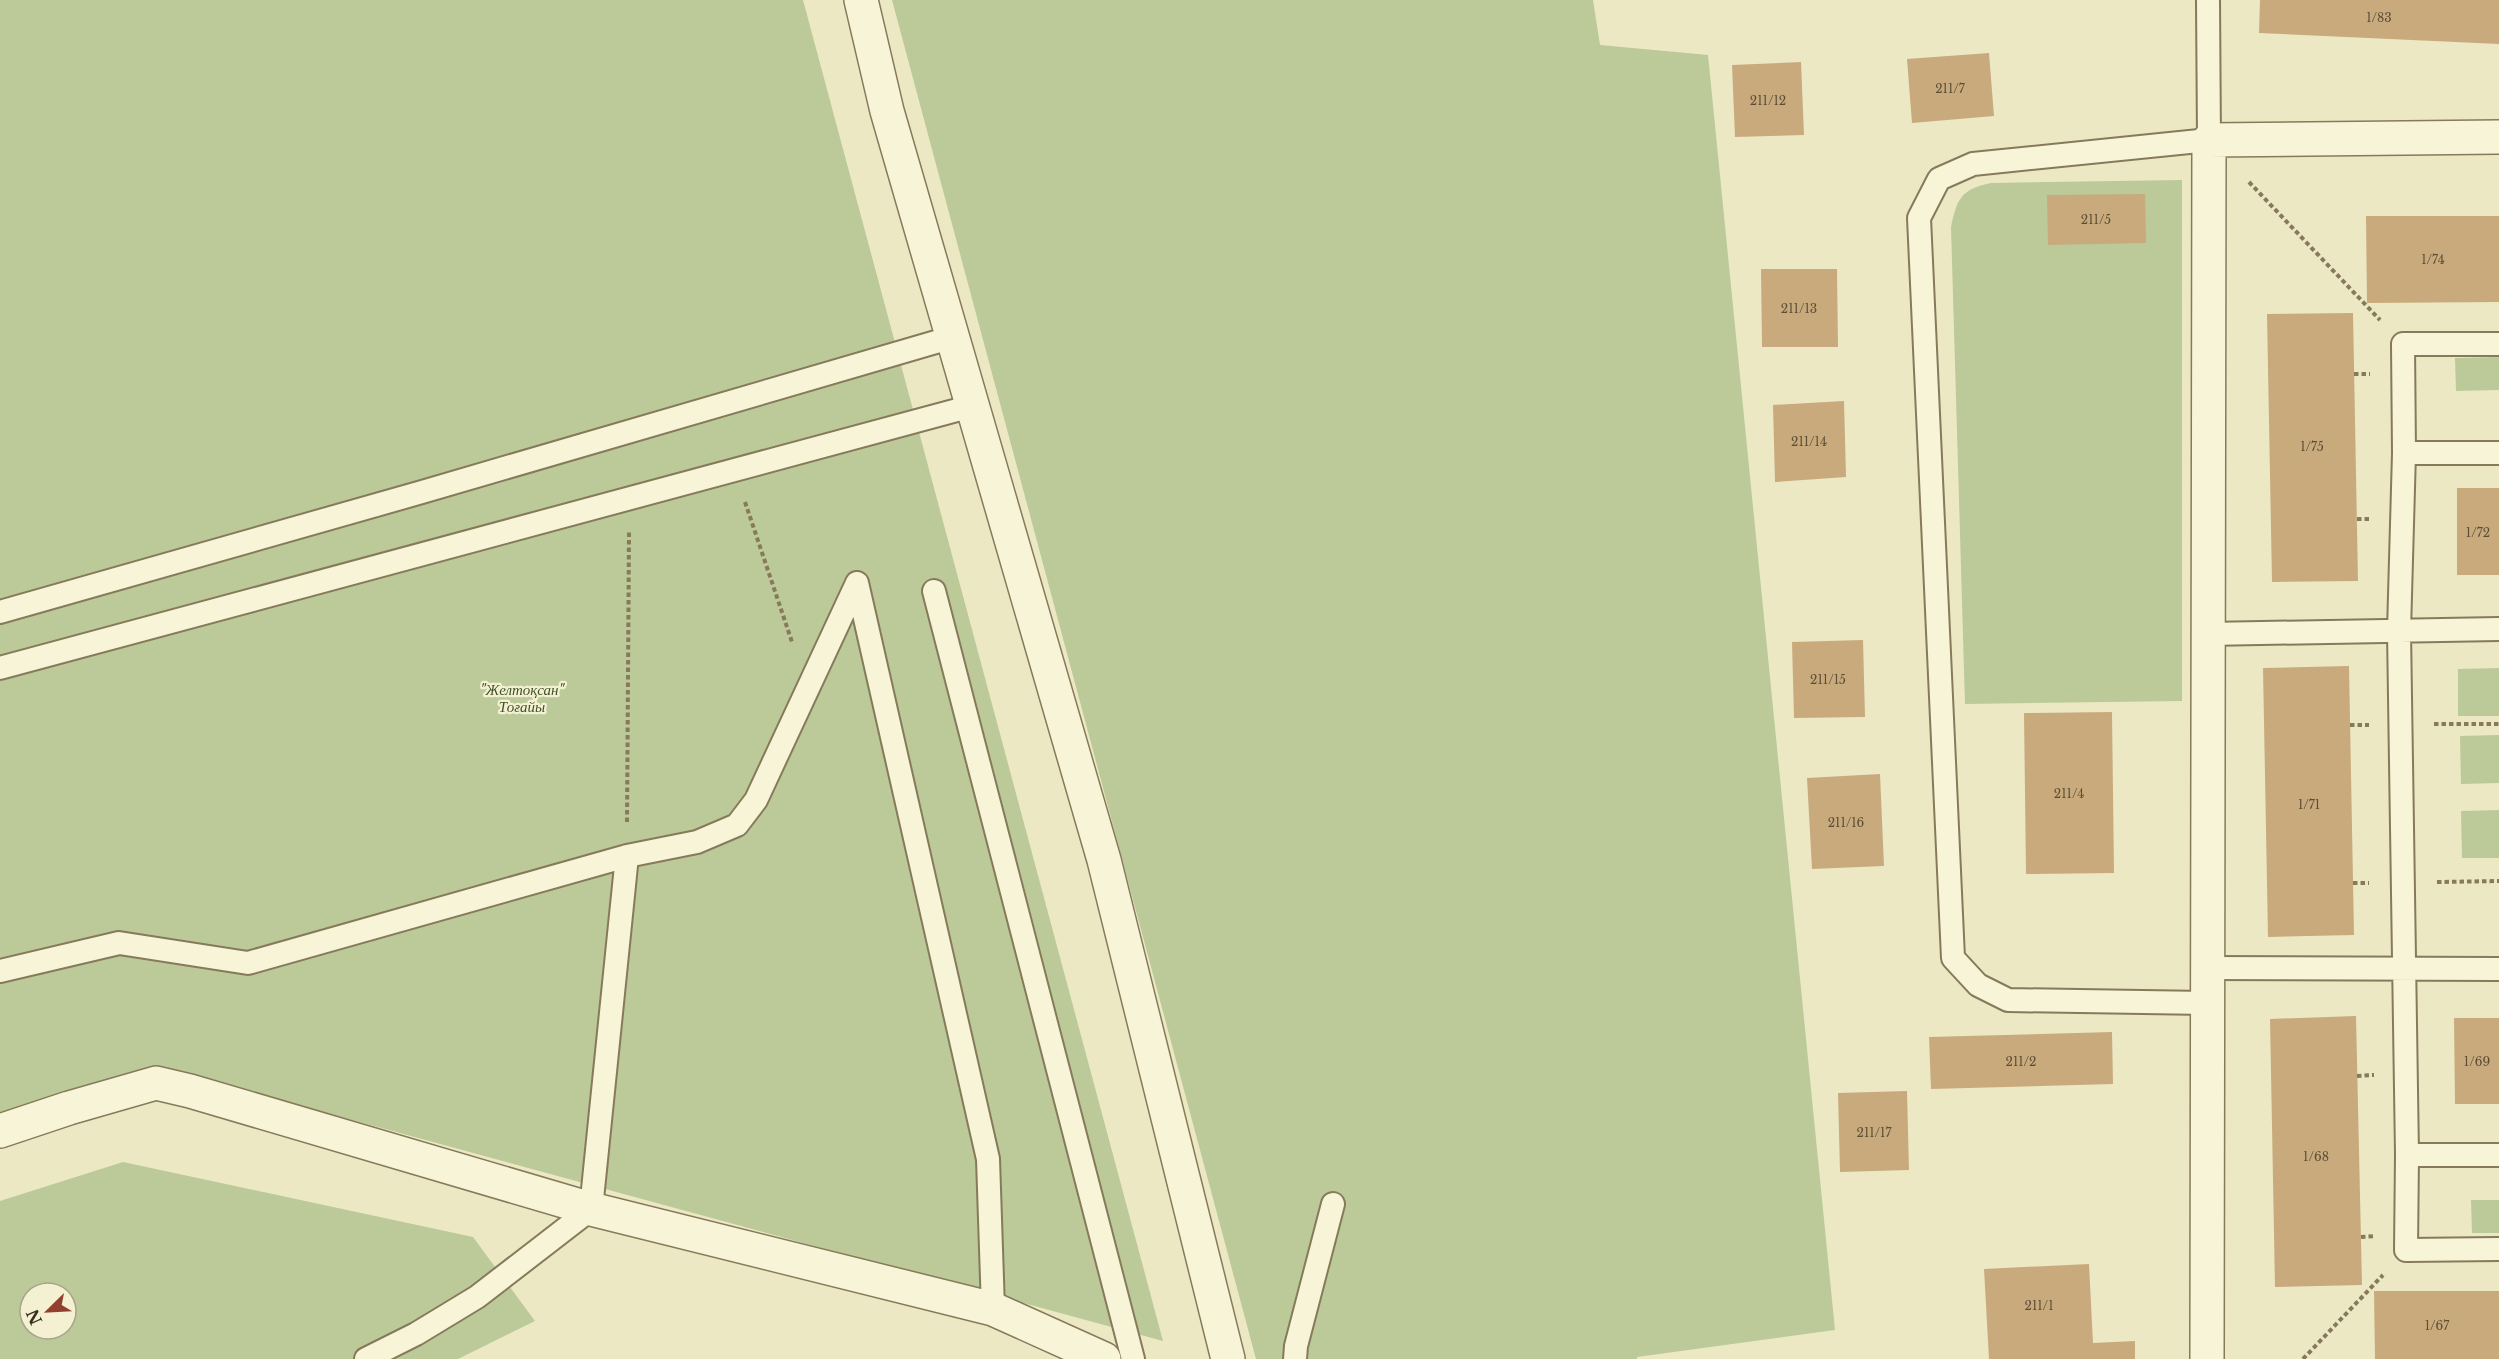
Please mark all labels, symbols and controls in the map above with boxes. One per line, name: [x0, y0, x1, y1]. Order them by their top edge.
house number: 1/83: [2366, 10, 2392, 25]
house number: 211/7: [1935, 81, 1966, 96]
house number: 211/12: [1750, 93, 1786, 108]
house number: 211/5: [2081, 212, 2111, 227]
house number: 1/74: [2421, 252, 2445, 267]
house number: 211/13: [1781, 301, 1817, 316]
house number: 211/14: [1791, 434, 1827, 449]
house number: 1/75: [2300, 439, 2324, 454]
house number: 1/72: [2466, 525, 2490, 540]
house number: 211/15: [1810, 672, 1846, 687]
park label: "Желтоқсан" Тоғайы: [480, 680, 566, 716]
house number: 211/4: [2054, 786, 2084, 801]
house number: 1/71: [2298, 797, 2320, 812]
house number: 211/16: [1828, 815, 1865, 830]
house number: 211/2: [2005, 1054, 2037, 1069]
house number: 1/69: [2464, 1054, 2490, 1069]
house number: 211/17: [1857, 1125, 1892, 1140]
house number: 1/68: [2303, 1149, 2329, 1164]
north arrow: [18, 1281, 78, 1341]
house number: 211/1: [2025, 1298, 2053, 1313]
text: N: [22, 1306, 46, 1328]
house number: 1/67: [2425, 1318, 2450, 1333]

